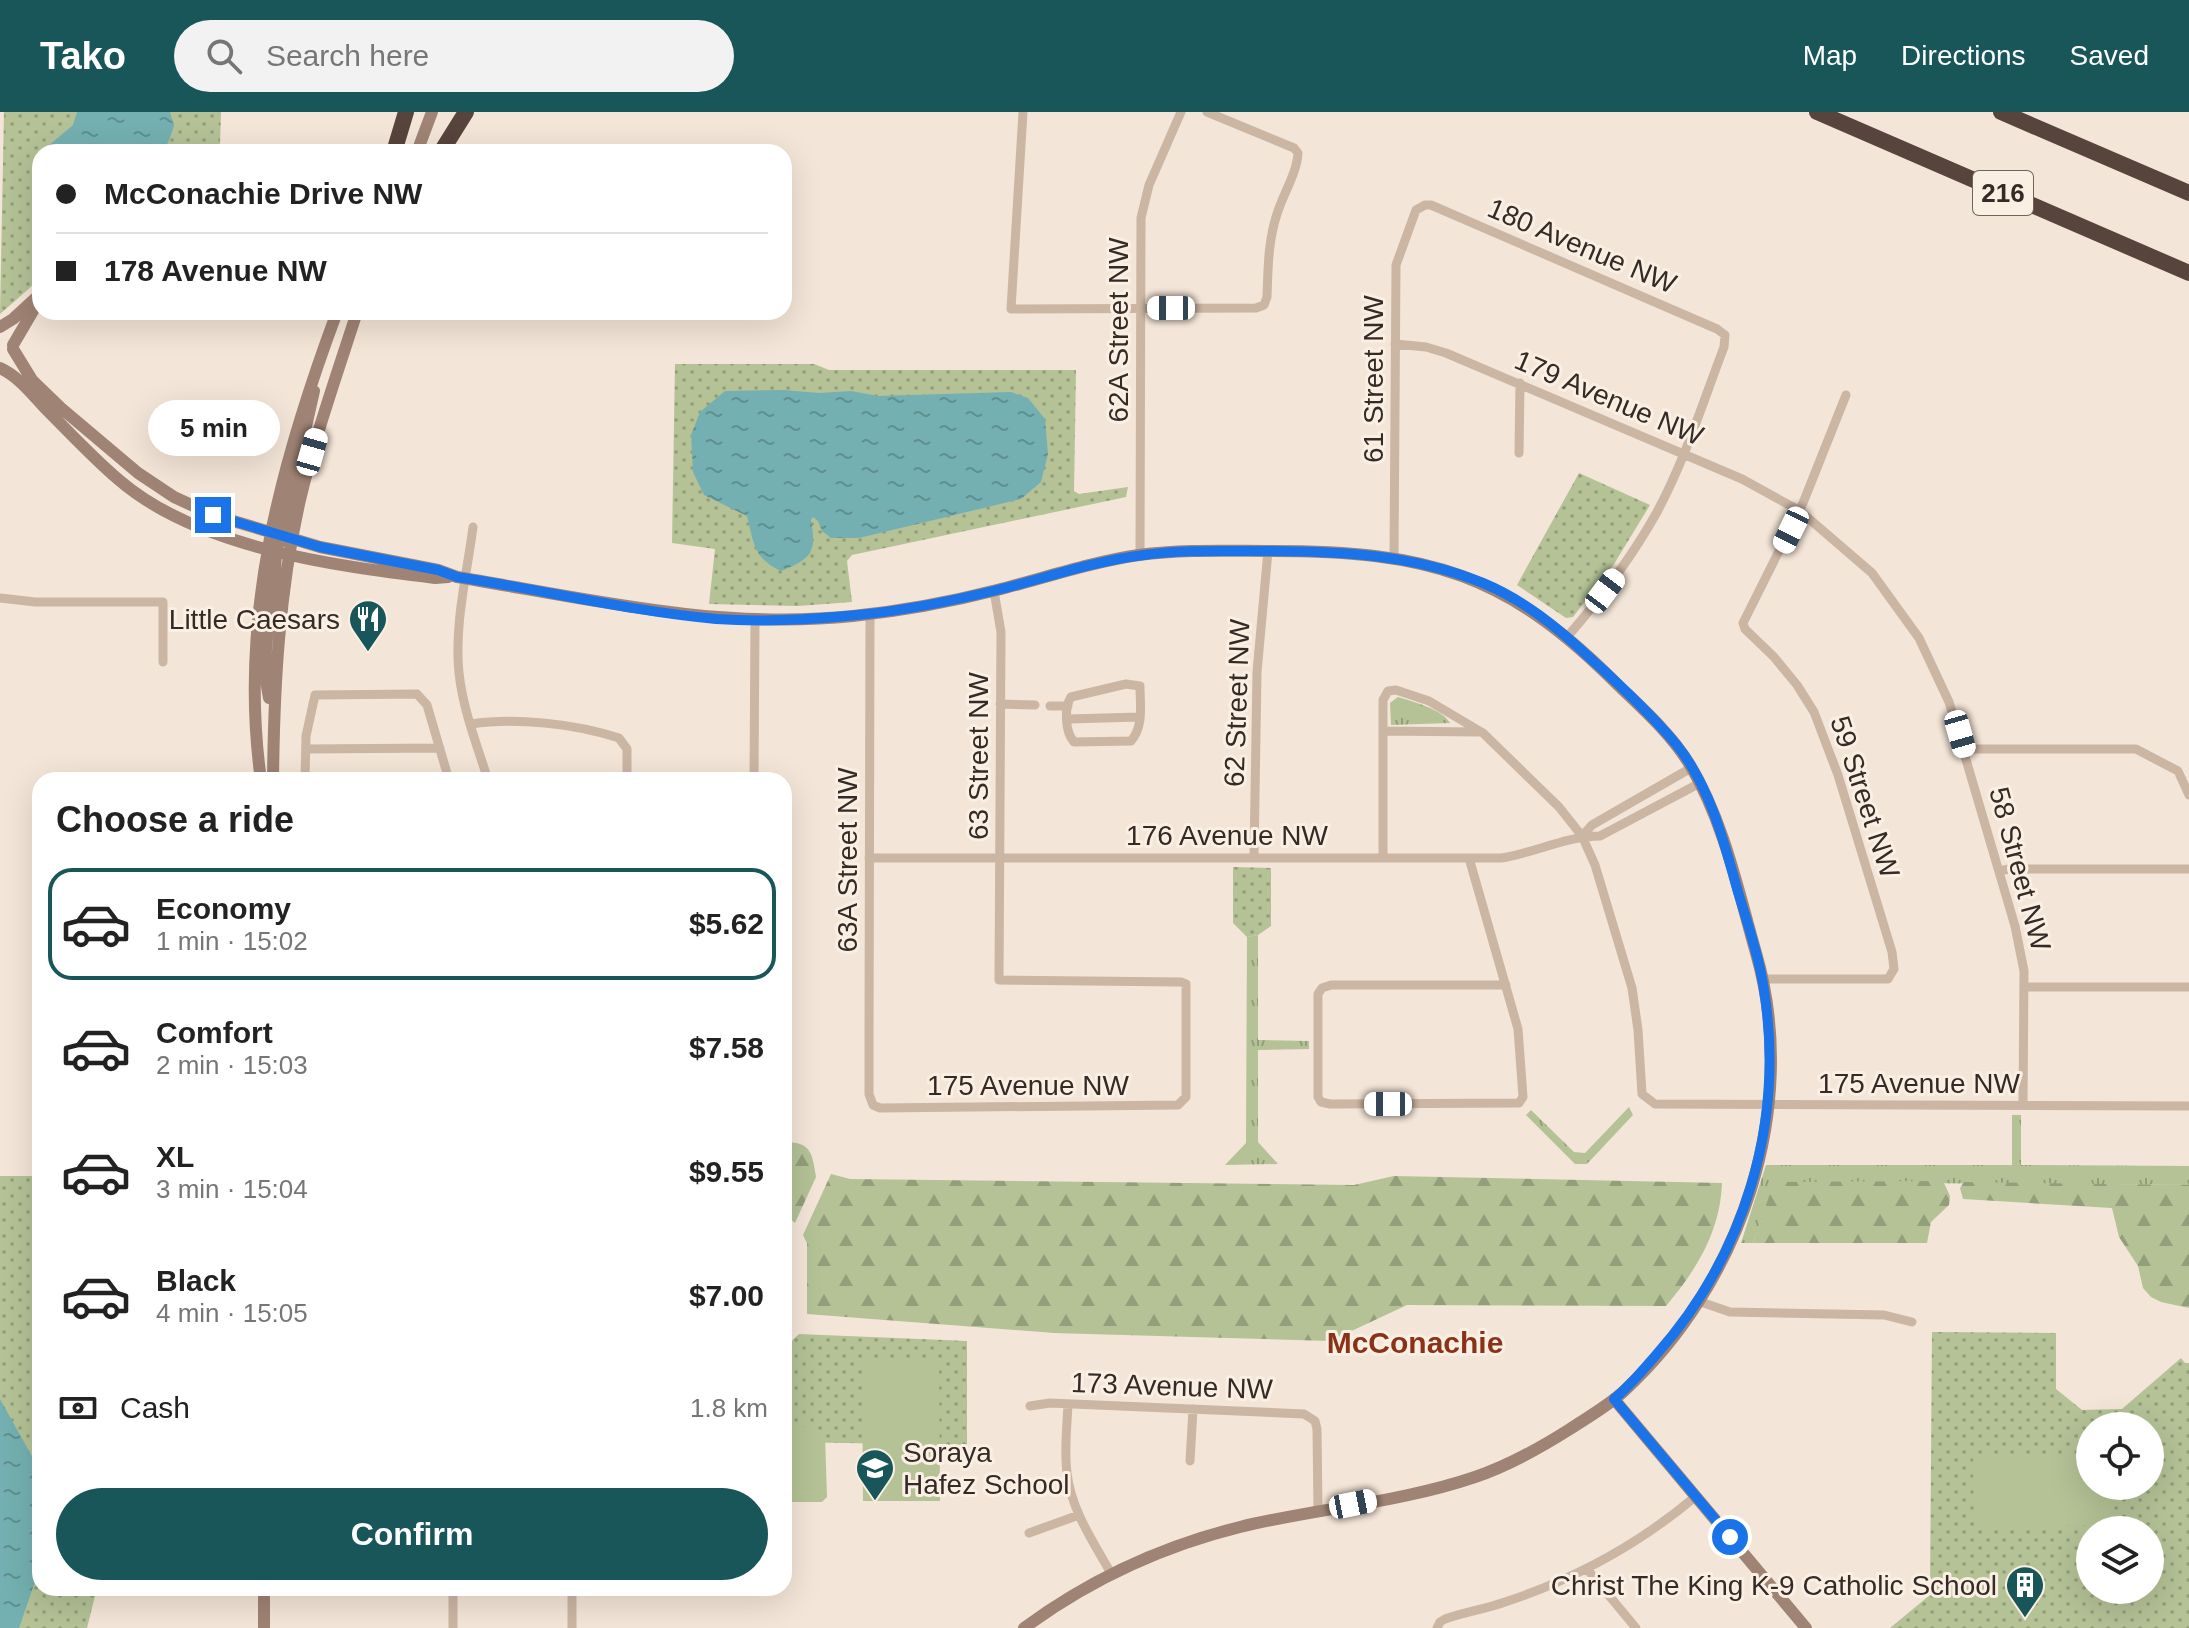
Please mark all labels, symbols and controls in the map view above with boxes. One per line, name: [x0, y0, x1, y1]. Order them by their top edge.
search box: [174, 20, 734, 92]
icon: search: [202, 34, 246, 78]
text: Tako: [40, 35, 126, 77]
text: Search here: [266, 39, 429, 72]
text: Map: [1803, 40, 1857, 71]
text: Directions: [1901, 40, 2026, 71]
text: Saved: [2070, 40, 2149, 71]
road number: 216: [1973, 171, 2033, 215]
text: McConachie Drive NW: [104, 177, 422, 210]
street label: 180 Avenue NW: [1483, 192, 1681, 300]
street label: 62A Street NW: [1103, 237, 1134, 423]
text: 178 Avenue NW: [104, 254, 327, 287]
street label: 61 Street NW: [1358, 294, 1389, 463]
car: [1147, 296, 1195, 320]
street label: 179 Avenue NW: [1510, 344, 1708, 452]
callout: 5 min: [147, 399, 279, 455]
text: 5 min: [180, 413, 248, 443]
car: [294, 426, 330, 478]
route end: [195, 497, 231, 533]
car: [1770, 503, 1812, 557]
car: [1581, 565, 1629, 617]
restaurant icon: Little Caesars: [347, 598, 389, 653]
place label: Little Caesars: [169, 604, 340, 635]
street label: 62 Street NW: [1219, 618, 1255, 788]
street label: 63 Street NW: [963, 671, 994, 840]
car: [1942, 708, 1978, 760]
street label: 59 Street NW: [1824, 712, 1906, 882]
street label: 63A Street NW: [832, 767, 863, 953]
street label: 58 Street NW: [1983, 784, 2057, 955]
text: Choose a ride: [56, 799, 294, 840]
street label: 176 Avenue NW: [1126, 820, 1328, 851]
icon: car: [60, 888, 132, 960]
text: Economy: [156, 892, 291, 925]
text: $5.62: [689, 907, 764, 940]
text: 1 min · 15:02: [156, 926, 308, 956]
icon: car: [60, 1012, 132, 1084]
text: Comfort: [156, 1016, 273, 1049]
text: $7.58: [689, 1031, 764, 1064]
text: 2 min · 15:03: [156, 1050, 308, 1080]
street label: 175 Avenue NW: [1818, 1068, 2020, 1099]
street label: 175 Avenue NW: [927, 1070, 1129, 1101]
car: [1364, 1092, 1412, 1116]
icon: car: [60, 1136, 132, 1208]
text: XL: [156, 1140, 194, 1173]
text: $9.55: [689, 1155, 764, 1188]
text: 3 min · 15:04: [156, 1174, 308, 1204]
icon: car: [60, 1260, 132, 1332]
text: Black: [156, 1264, 236, 1297]
text: $7.00: [689, 1279, 764, 1312]
text: 4 min · 15:05: [156, 1298, 308, 1328]
district label: McConachie: [1327, 1326, 1503, 1359]
street label: 173 Avenue NW: [1071, 1367, 1274, 1405]
icon: cash: [56, 1386, 100, 1430]
text: Cash: [120, 1391, 190, 1424]
text: 1.8 km: [690, 1393, 768, 1423]
map controls: [2076, 1412, 2164, 1604]
button: locate: [2076, 1412, 2164, 1500]
place label: Soraya Hafez School: [903, 1437, 1070, 1500]
school or university icon: Soraya Hafez School: [854, 1447, 896, 1502]
button: Confirm: [56, 1488, 768, 1580]
car: [1327, 1488, 1379, 1520]
button: layers: [2076, 1516, 2164, 1604]
route start: [1712, 1519, 1748, 1555]
building icon: Christ The King K-9 Catholic School: [2004, 1564, 2046, 1619]
place label: Christ The King K-9 Catholic School: [1551, 1570, 1997, 1601]

